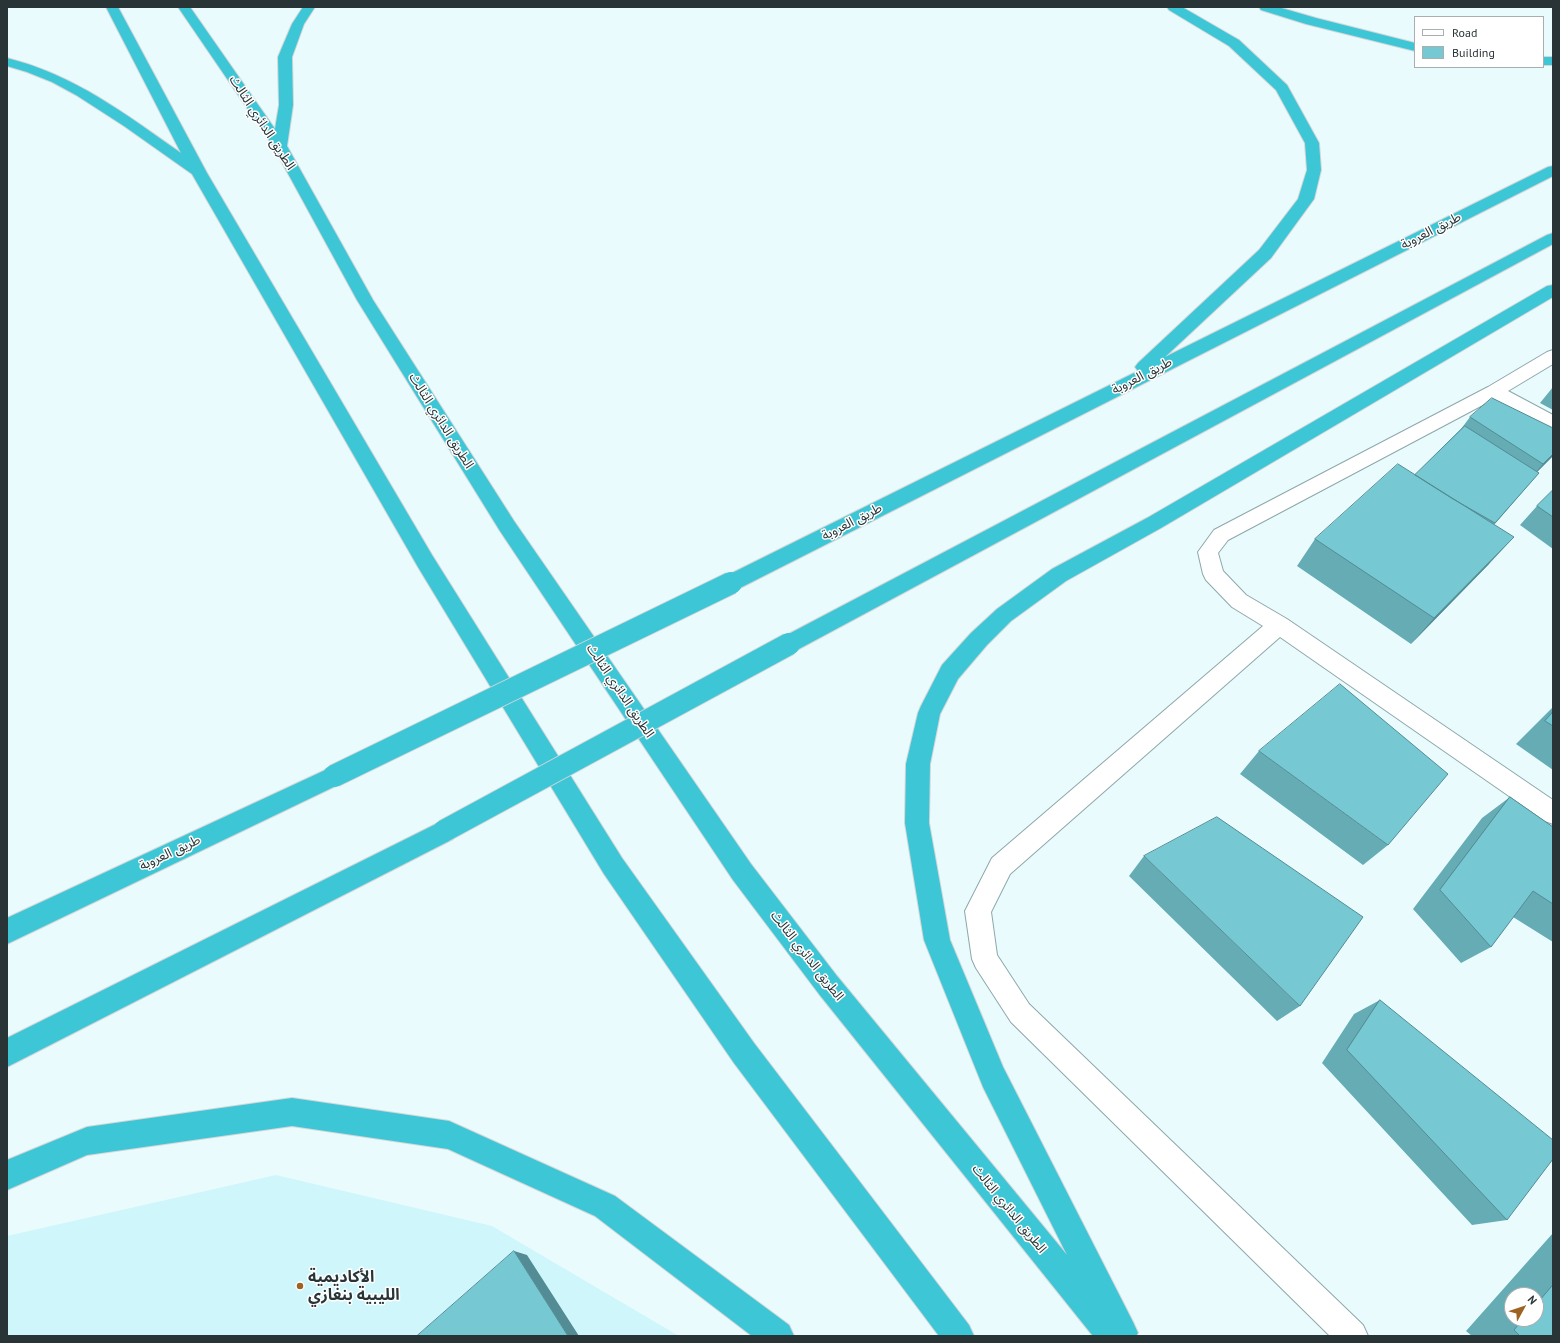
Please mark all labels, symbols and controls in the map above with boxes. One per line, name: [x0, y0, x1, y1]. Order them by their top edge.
legend: [1414, 16, 1544, 68]
text: Road: [1452, 25, 1477, 40]
text: Building: [1452, 45, 1495, 60]
street label: الطريق الدائري الثالث: [226, 73, 298, 173]
street label: طريق العروبة: [1398, 209, 1464, 253]
street label: طريق العروبة: [1109, 354, 1175, 398]
street label: الطريق الدائري الثالث: [405, 370, 477, 472]
street label: طريق العروبة: [819, 500, 885, 544]
street label: الطريق الدائري الثالث: [583, 641, 657, 741]
street label: طريق العروبة: [137, 832, 203, 874]
street label: الطريق الدائري الثالث: [767, 908, 847, 1004]
street label: الطريق الدائري الثالث: [968, 1162, 1050, 1256]
place label: الأكاديمية الليبية بنغازي: [308, 1267, 400, 1305]
marker: الأكاديمية الليبية بنغازي: [295, 1281, 305, 1291]
north arrow: [1504, 1287, 1544, 1327]
text: N: [1525, 1293, 1540, 1307]

